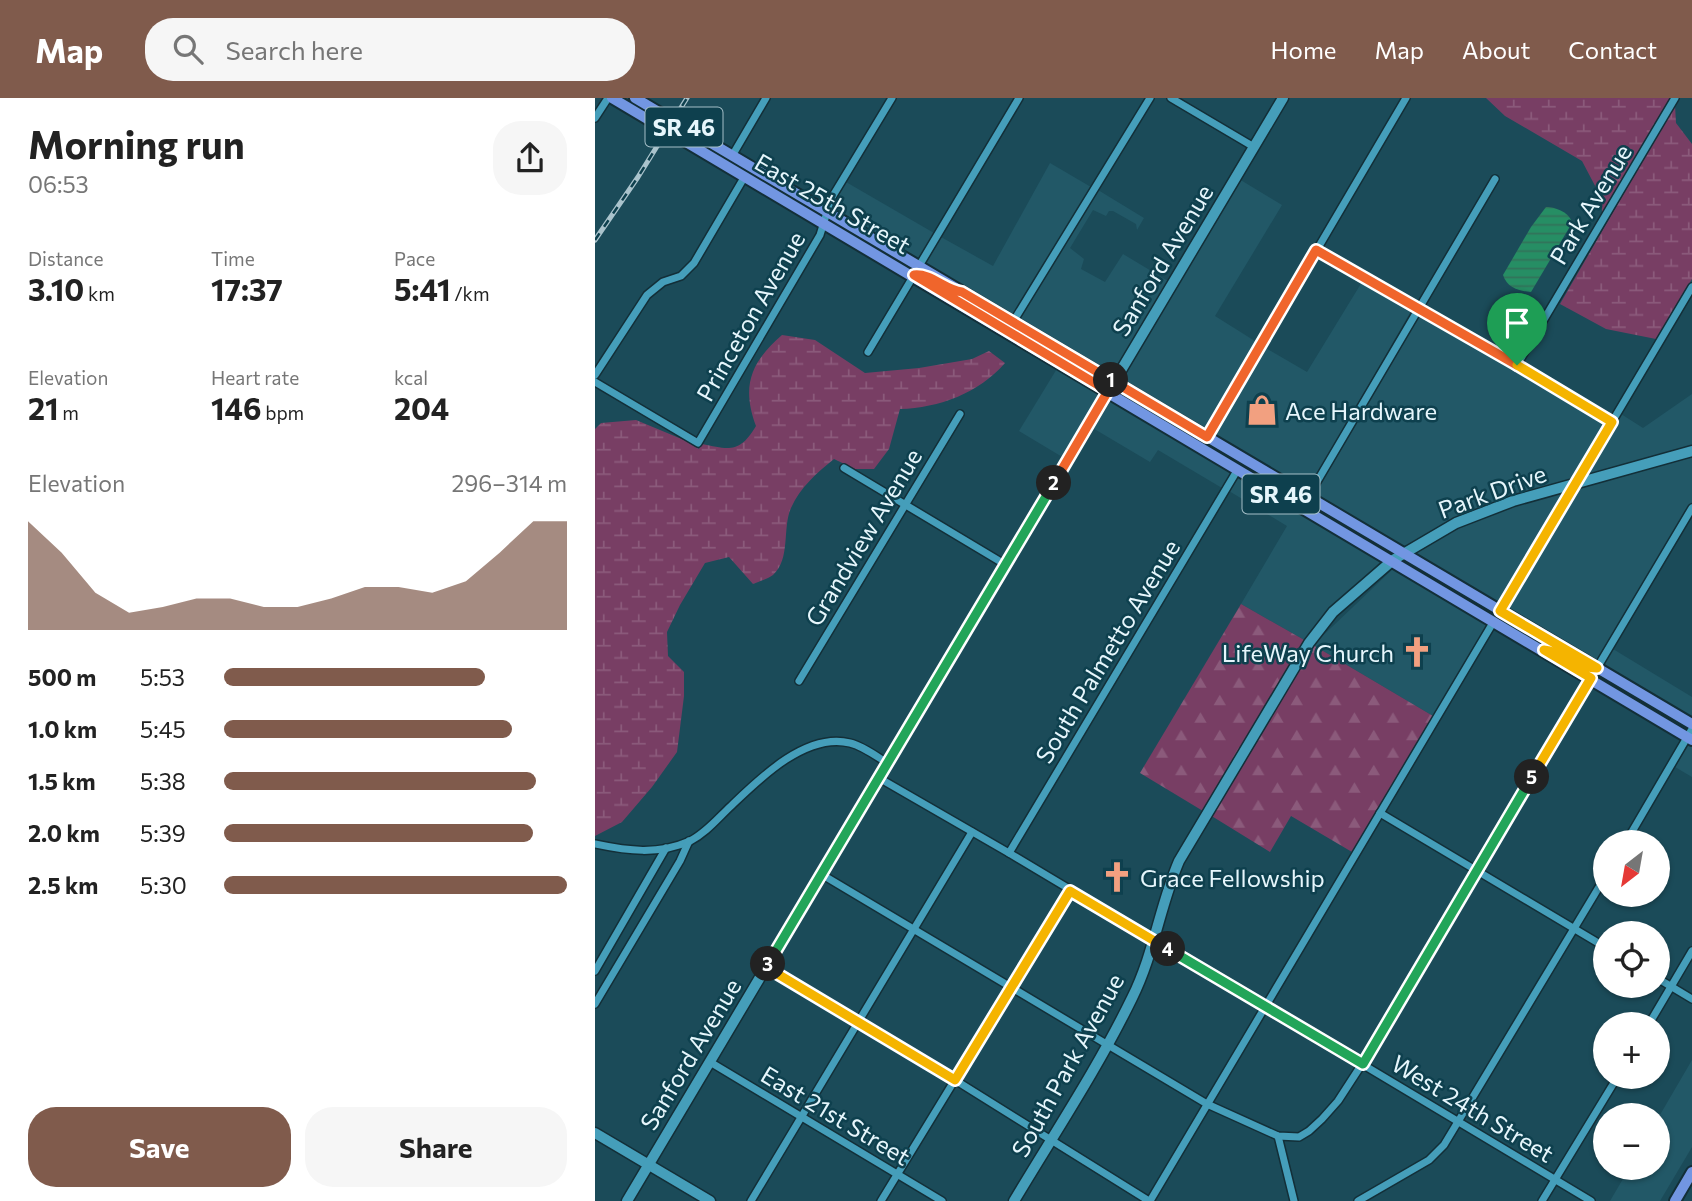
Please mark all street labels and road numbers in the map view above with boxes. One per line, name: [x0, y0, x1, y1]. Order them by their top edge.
road number: SR 46: [645, 108, 723, 146]
street label: Park Avenue: [1543, 139, 1637, 269]
street label: East 25th Street: [750, 147, 916, 259]
street label: Sanford Avenue: [1105, 179, 1219, 341]
street label: Princeton Avenue: [690, 226, 810, 406]
street label: Grandview Avenue: [799, 443, 927, 631]
street label: Park Drive: [1434, 458, 1550, 524]
road number: SR 46: [1243, 474, 1319, 514]
street label: South Palmetto Avenue: [1029, 534, 1185, 768]
street label: South Park Avenue: [1005, 968, 1129, 1162]
street label: Sanford Avenue: [633, 973, 747, 1135]
street label: West 24th Street: [1387, 1048, 1559, 1168]
street label: East 21st Street: [756, 1059, 916, 1171]

